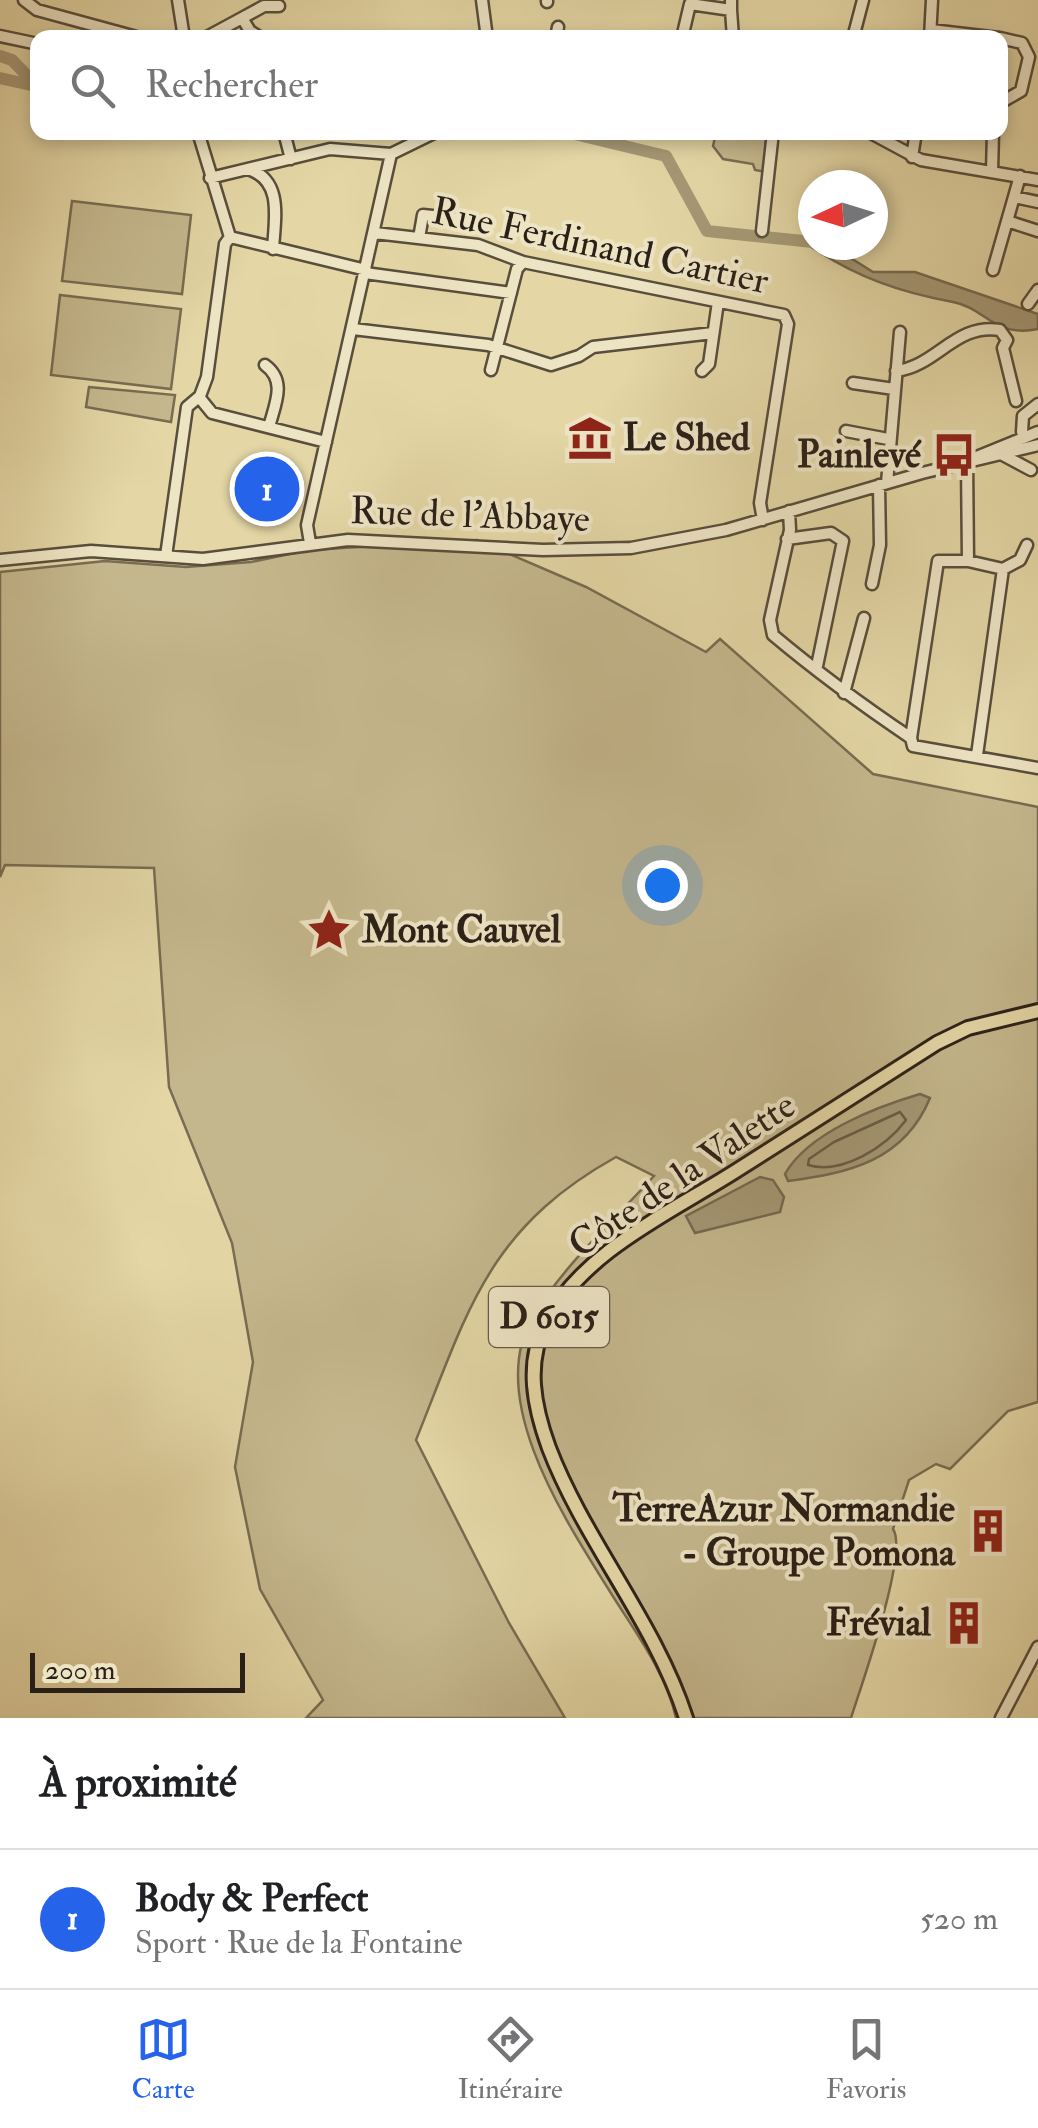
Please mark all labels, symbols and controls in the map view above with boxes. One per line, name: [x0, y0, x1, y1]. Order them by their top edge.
search box: [30, 30, 1008, 140]
icon: search: [65, 58, 120, 113]
text: Rechercher: [145, 61, 318, 109]
north arrow: [798, 170, 888, 260]
street label: Rue Ferdinand Cartier: [427, 187, 773, 305]
museum icon: Le Shed: [566, 414, 614, 462]
place label: Le Shed: [623, 414, 750, 462]
place label: Painlevé: [797, 431, 922, 479]
bus stop icon: Painlevé: [930, 431, 978, 479]
pin: 1: [234, 452, 300, 526]
street label: Rue de l'Abbaye: [349, 487, 591, 543]
your location: [637, 860, 688, 911]
place icon: Mont Cauvel: [305, 906, 353, 954]
place label: Mont Cauvel: [361, 906, 561, 954]
street label: Côte de la Valette: [559, 1081, 805, 1269]
road number: D 6015: [489, 1287, 609, 1347]
place label: TerreAzur Normandie - Groupe Pomona: [612, 1485, 956, 1577]
building icon: TerreAzur Normandie - Groupe Pomona: [964, 1507, 1012, 1555]
place label: Frévial: [826, 1599, 931, 1647]
building icon: Frévial: [940, 1599, 988, 1647]
scale bar: [30, 1648, 245, 1692]
text: 200 m: [45, 1653, 116, 1688]
text: À proximité: [40, 1757, 236, 1809]
text: Body & Perfect: [135, 1875, 368, 1923]
text: 1: [67, 1899, 78, 1939]
text: 520 m: [920, 1899, 998, 1939]
text: Sport · Rue de la Fontaine: [135, 1923, 463, 1963]
tab: Carte: [132, 2012, 195, 2107]
tab: Itinéraire: [458, 2012, 563, 2107]
tab: Favoris: [826, 2012, 906, 2107]

